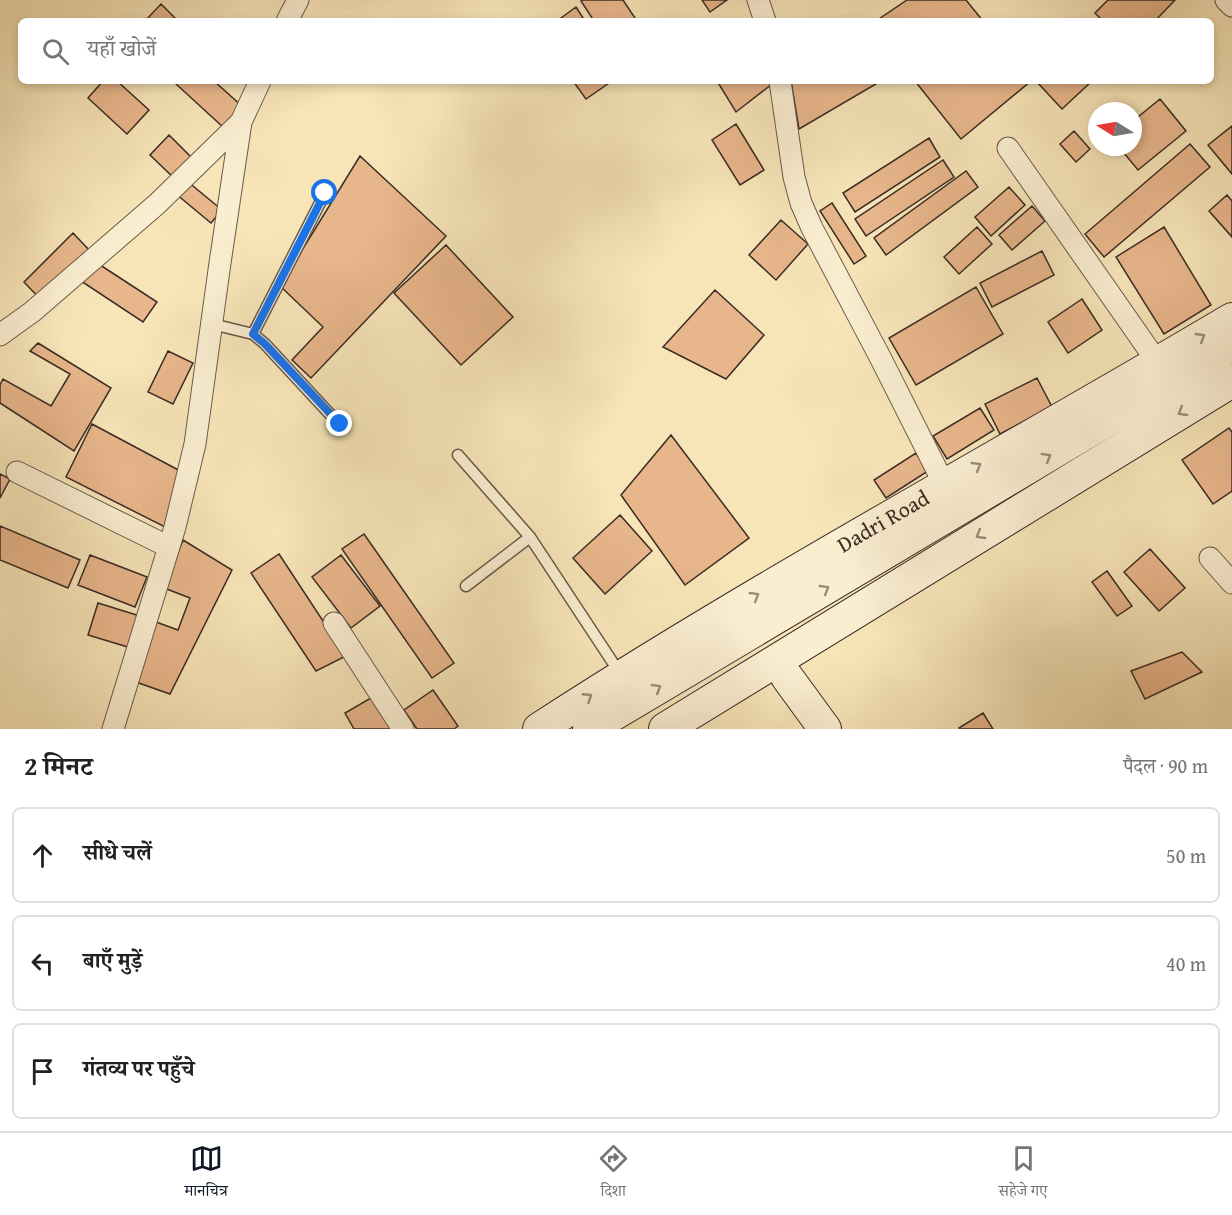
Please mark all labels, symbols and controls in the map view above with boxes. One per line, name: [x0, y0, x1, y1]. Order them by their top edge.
search box: [18, 18, 1214, 84]
text: यहाँ खोजें: [87, 32, 156, 64]
icon: search: [39, 35, 72, 68]
north arrow: [1088, 102, 1142, 156]
route start: [311, 179, 337, 205]
one-way arrow: [1195, 333, 1205, 345]
one-way arrow: [1178, 404, 1188, 416]
route end: [326, 410, 352, 436]
one-way arrow: [1041, 453, 1051, 464]
one-way arrow: [971, 461, 981, 473]
street label: Dadri Road: [831, 481, 935, 560]
one-way arrow: [976, 527, 986, 539]
one-way arrow: [819, 584, 829, 596]
one-way arrow: [749, 592, 759, 604]
one-way arrow: [651, 684, 661, 696]
one-way arrow: [581, 693, 592, 704]
text: 2 मिनट: [24, 746, 92, 785]
text: पैदल · 90 m: [1123, 751, 1208, 780]
text: सीधे चलें: [83, 836, 152, 868]
icon: ahead: [26, 839, 59, 872]
text: 50 m: [1166, 841, 1206, 870]
text: बाएँ मुड़ें: [83, 944, 142, 976]
icon: left: [26, 947, 59, 980]
text: 40 m: [1166, 949, 1206, 978]
text: गंतव्य पर पहुँचे: [83, 1052, 194, 1084]
icon: arrive: [26, 1055, 59, 1088]
tab: मानचित्र: [184, 1142, 228, 1206]
tab: दिशा: [597, 1142, 630, 1206]
tab: सहेजे गए: [999, 1142, 1048, 1206]

